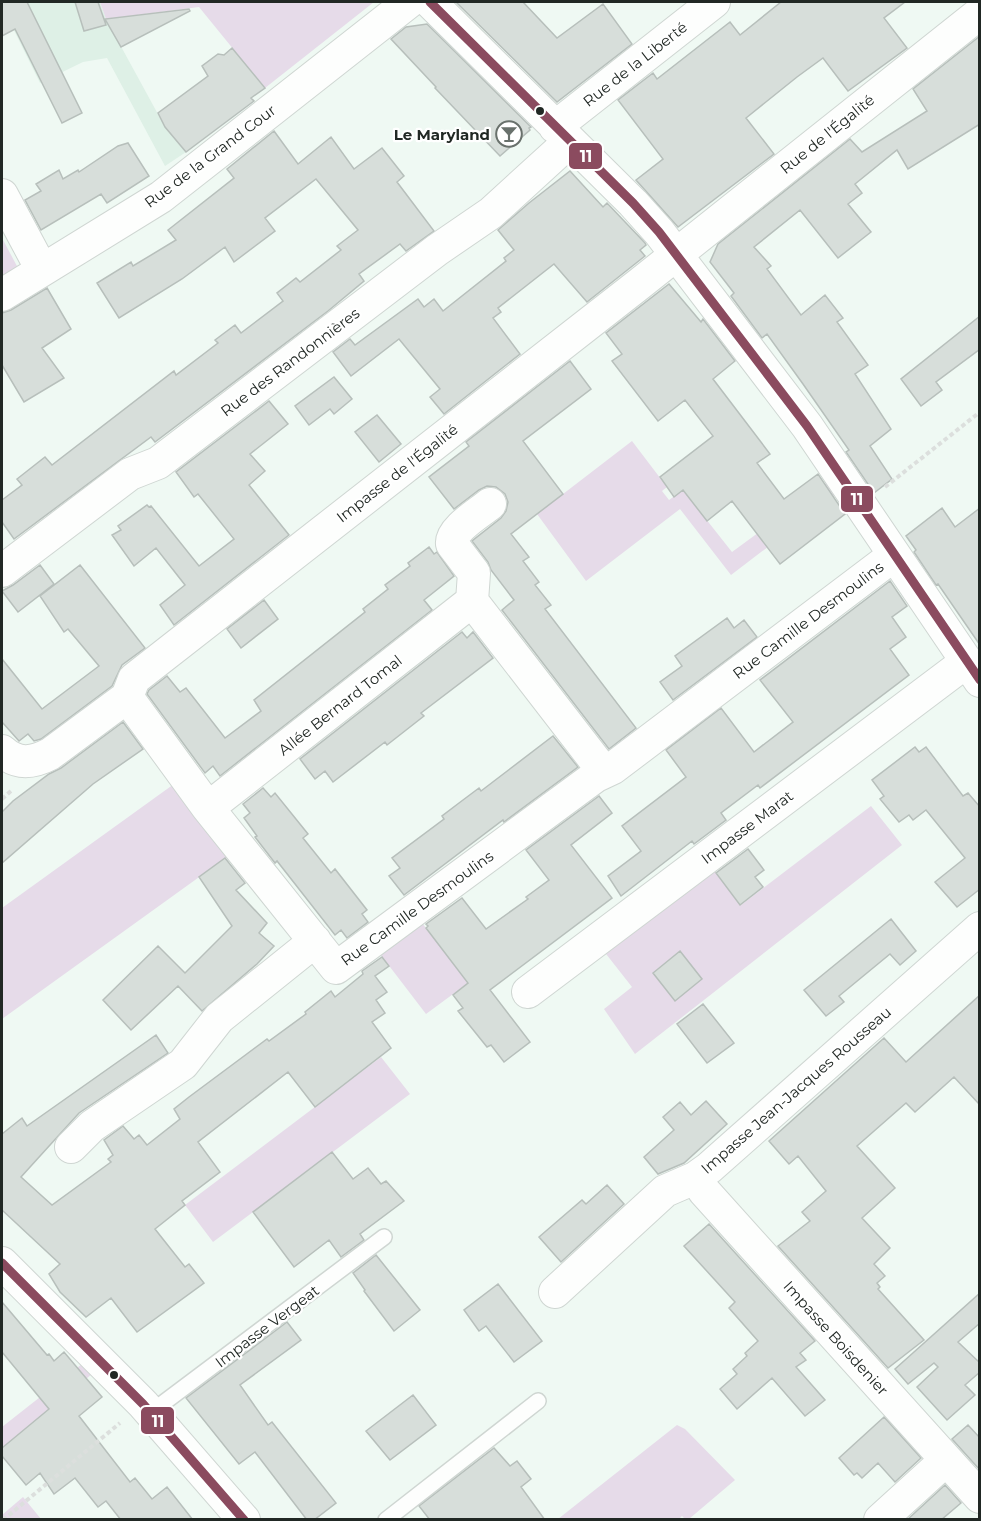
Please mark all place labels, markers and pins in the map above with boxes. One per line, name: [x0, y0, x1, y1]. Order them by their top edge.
unlabelled marker: [534, 105, 546, 117]
bar icon: Le Maryland: [494, 119, 524, 149]
place label: Le Maryland: [394, 125, 490, 144]
unlabelled marker: [108, 1369, 120, 1381]

